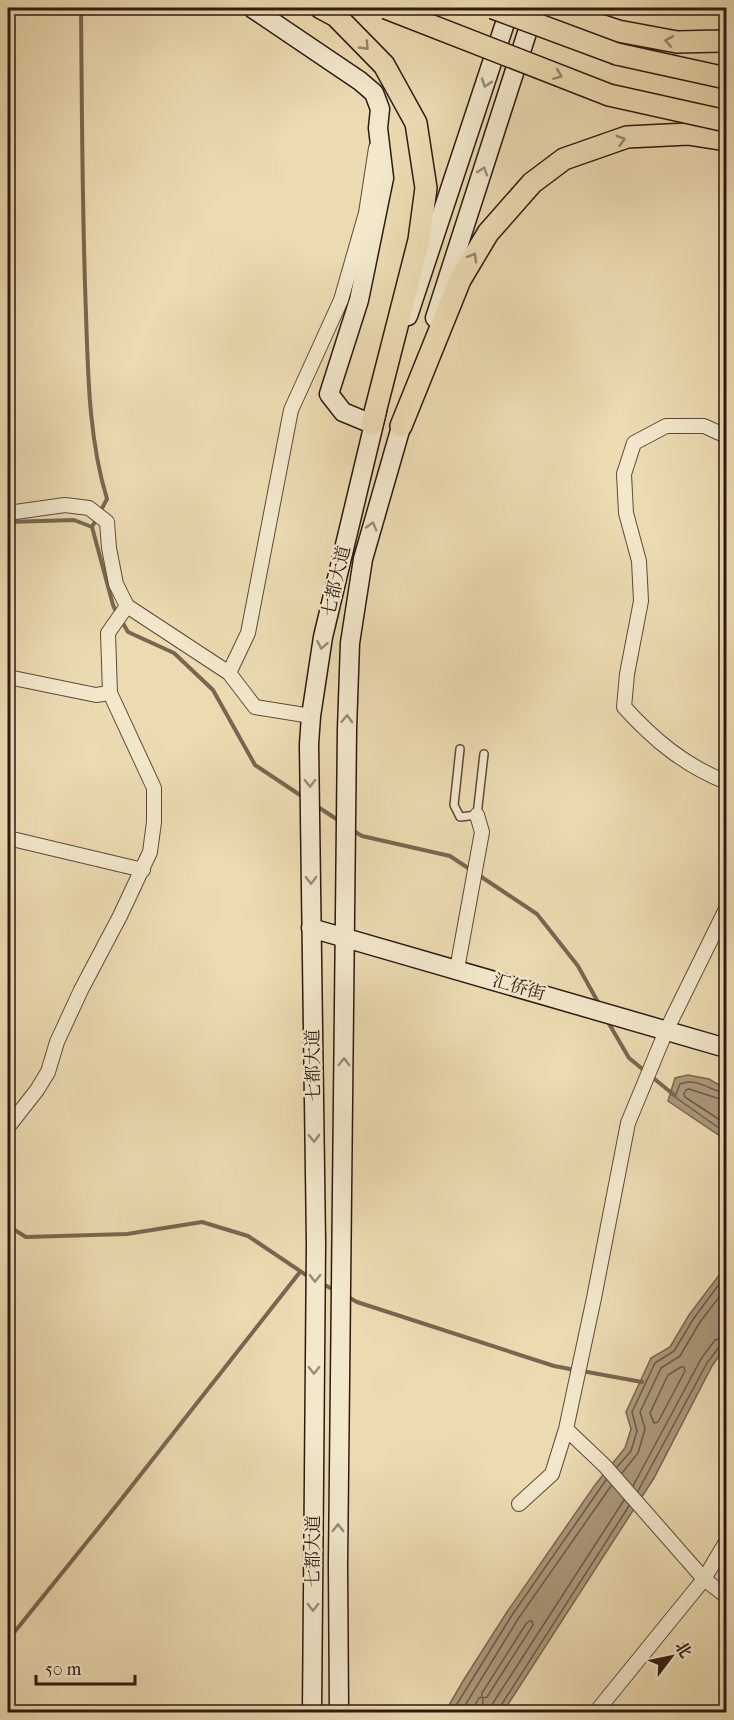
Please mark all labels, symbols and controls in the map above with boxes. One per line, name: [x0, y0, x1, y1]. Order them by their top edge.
one-way arrow: [664, 35, 673, 47]
one-way arrow: [358, 39, 369, 49]
one-way arrow: [552, 68, 563, 80]
one-way arrow: [481, 77, 494, 88]
one-way arrow: [615, 135, 626, 147]
one-way arrow: [475, 166, 488, 177]
one-way arrow: [466, 253, 478, 263]
one-way arrow: [365, 521, 377, 532]
street label: 七都大道: [318, 544, 355, 619]
one-way arrow: [317, 640, 329, 649]
one-way arrow: [341, 714, 353, 723]
one-way arrow: [304, 778, 316, 787]
one-way arrow: [305, 876, 317, 885]
street label: 汇侨街: [490, 970, 548, 1005]
street label: 七都大道: [302, 1029, 325, 1101]
one-way arrow: [338, 1058, 350, 1067]
one-way arrow: [308, 1134, 321, 1143]
one-way arrow: [309, 1273, 322, 1282]
one-way arrow: [308, 1366, 321, 1375]
street label: 七都大道: [303, 1515, 324, 1587]
one-way arrow: [332, 1524, 344, 1533]
one-way arrow: [307, 1603, 319, 1612]
north arrow: [641, 1627, 701, 1687]
text: 北: [671, 1637, 696, 1661]
scale bar: [36, 1648, 135, 1686]
text: 50 m: [45, 1659, 82, 1680]

